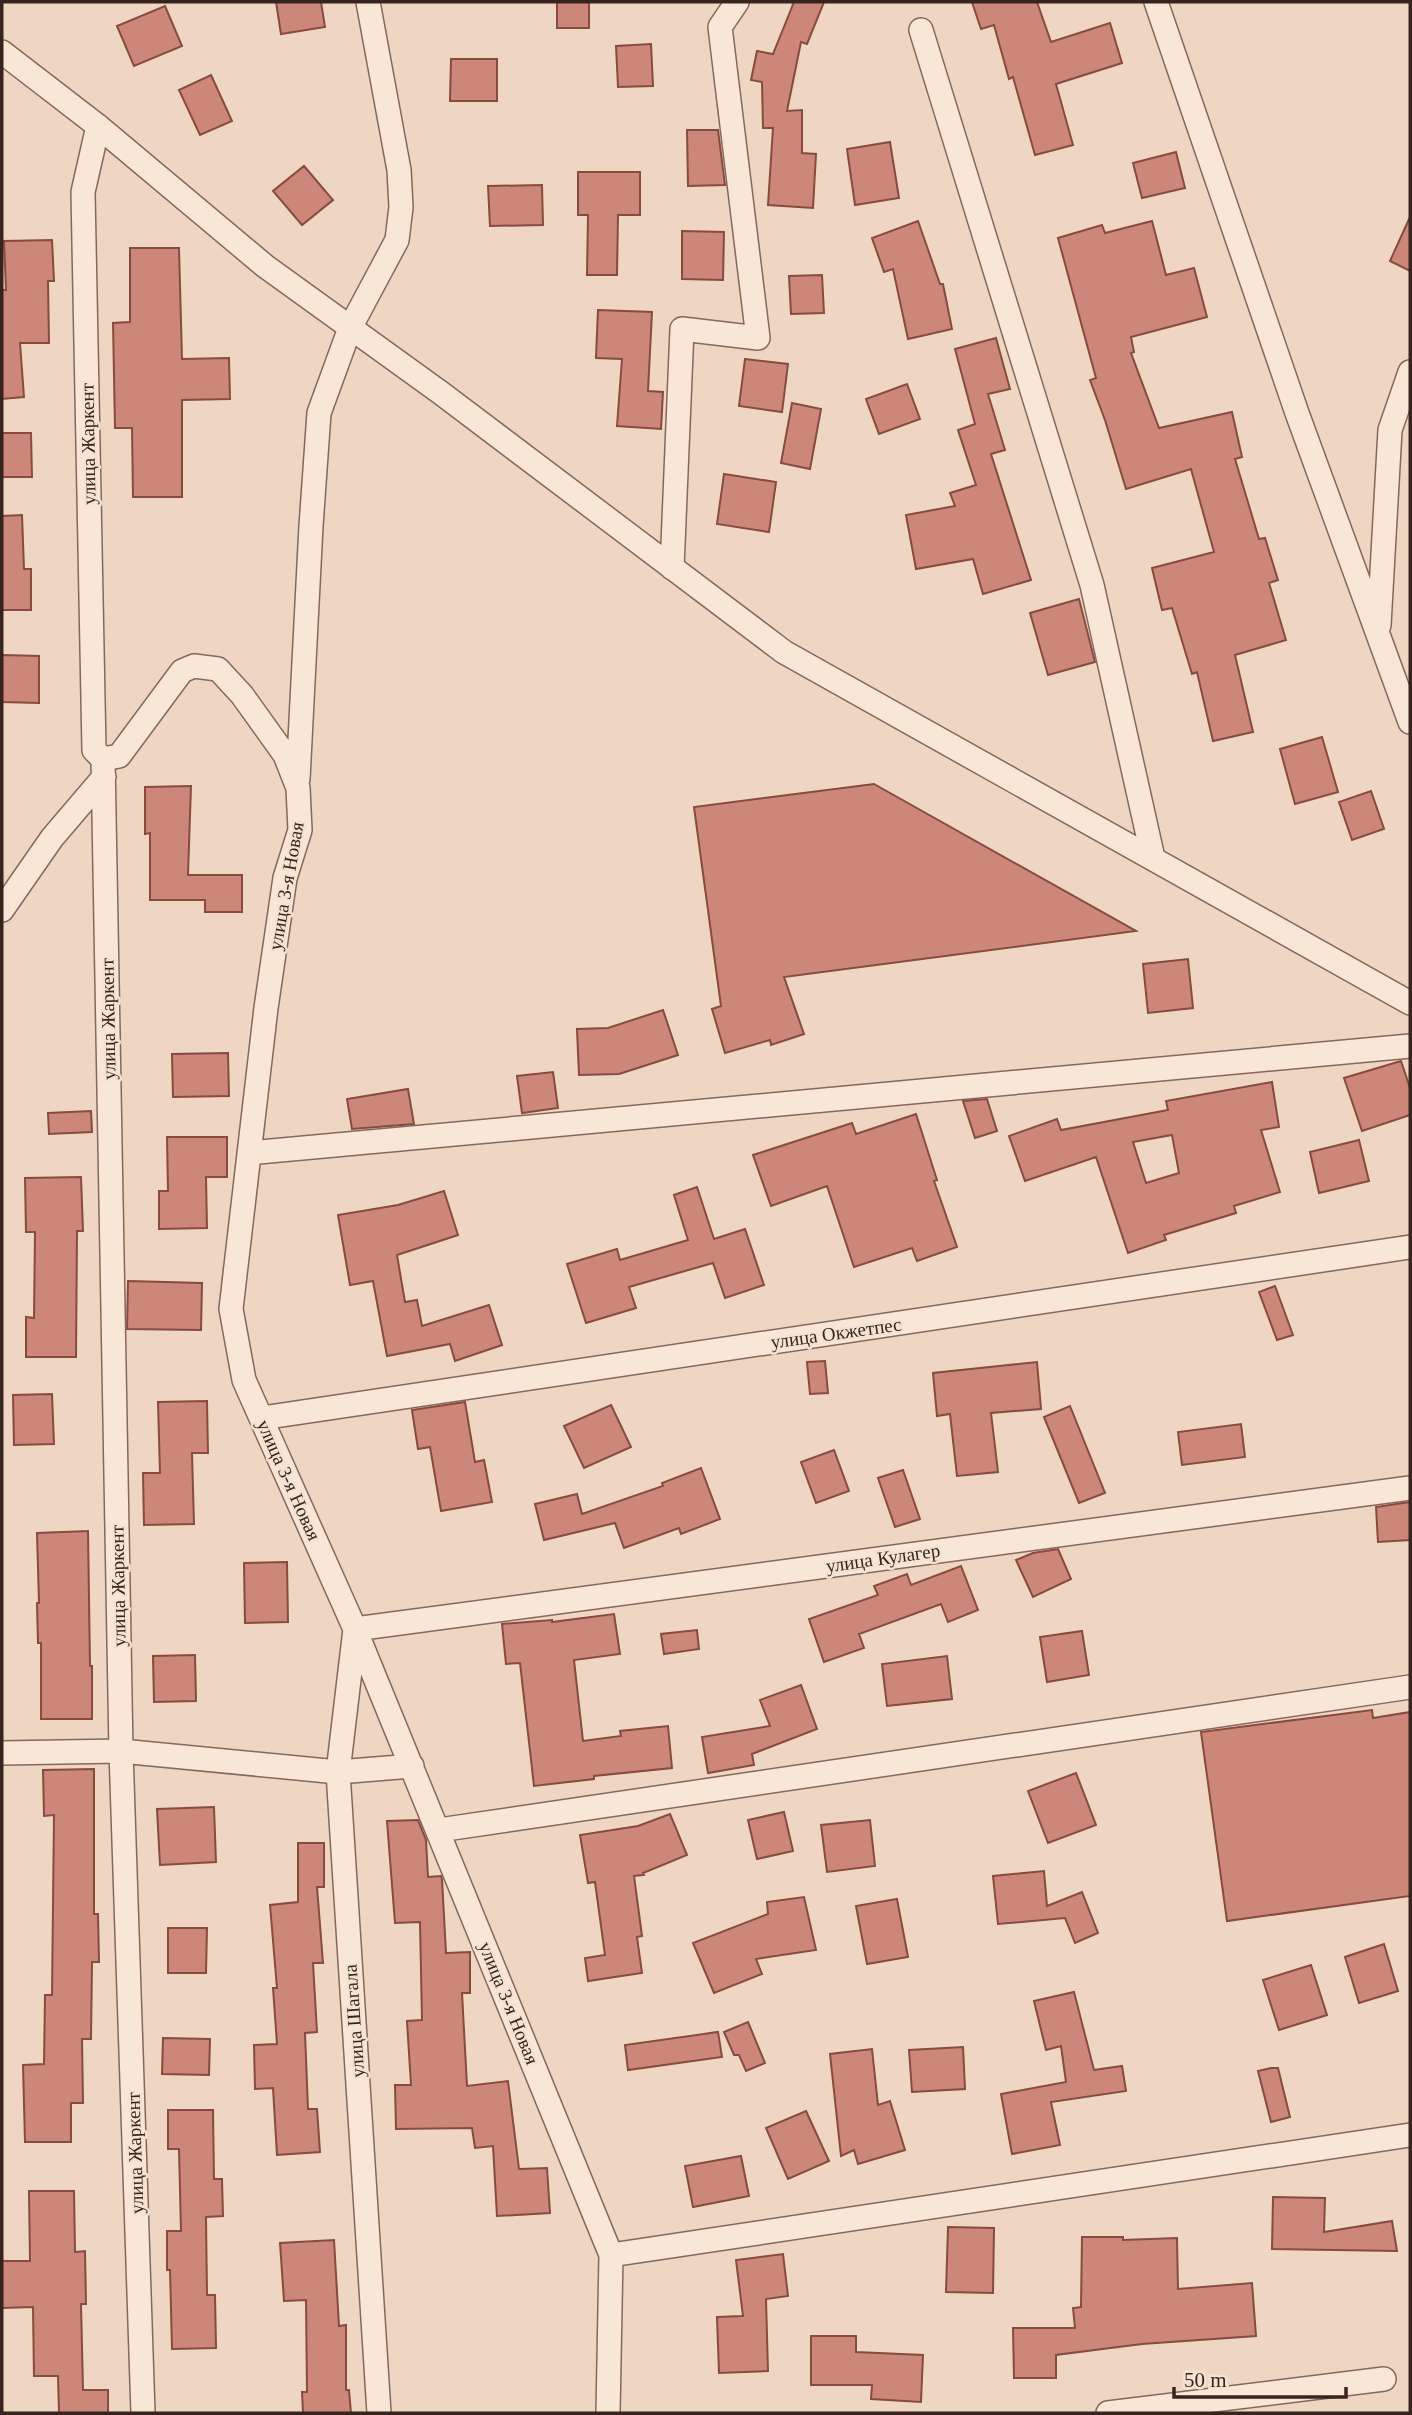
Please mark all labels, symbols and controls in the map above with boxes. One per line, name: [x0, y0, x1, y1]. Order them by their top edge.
street label: улица Жаркент: [76, 382, 100, 505]
street label: улица 3-я Новая: [264, 820, 308, 952]
street label: улица Жаркент: [96, 957, 120, 1080]
street label: улица Окжетпес: [769, 1313, 903, 1353]
street label: улица 3-я Новая: [253, 1416, 325, 1544]
street label: улица Жаркент: [106, 1524, 130, 1647]
street label: улица Кулагер: [825, 1540, 941, 1576]
street label: улица 3-я Новая: [475, 1939, 543, 2067]
street label: улица Шагала: [340, 1963, 368, 2078]
street label: улица Жаркент: [122, 2091, 148, 2214]
scale bar: [1174, 2356, 1346, 2400]
text: 50 m: [1184, 2368, 1227, 2392]

